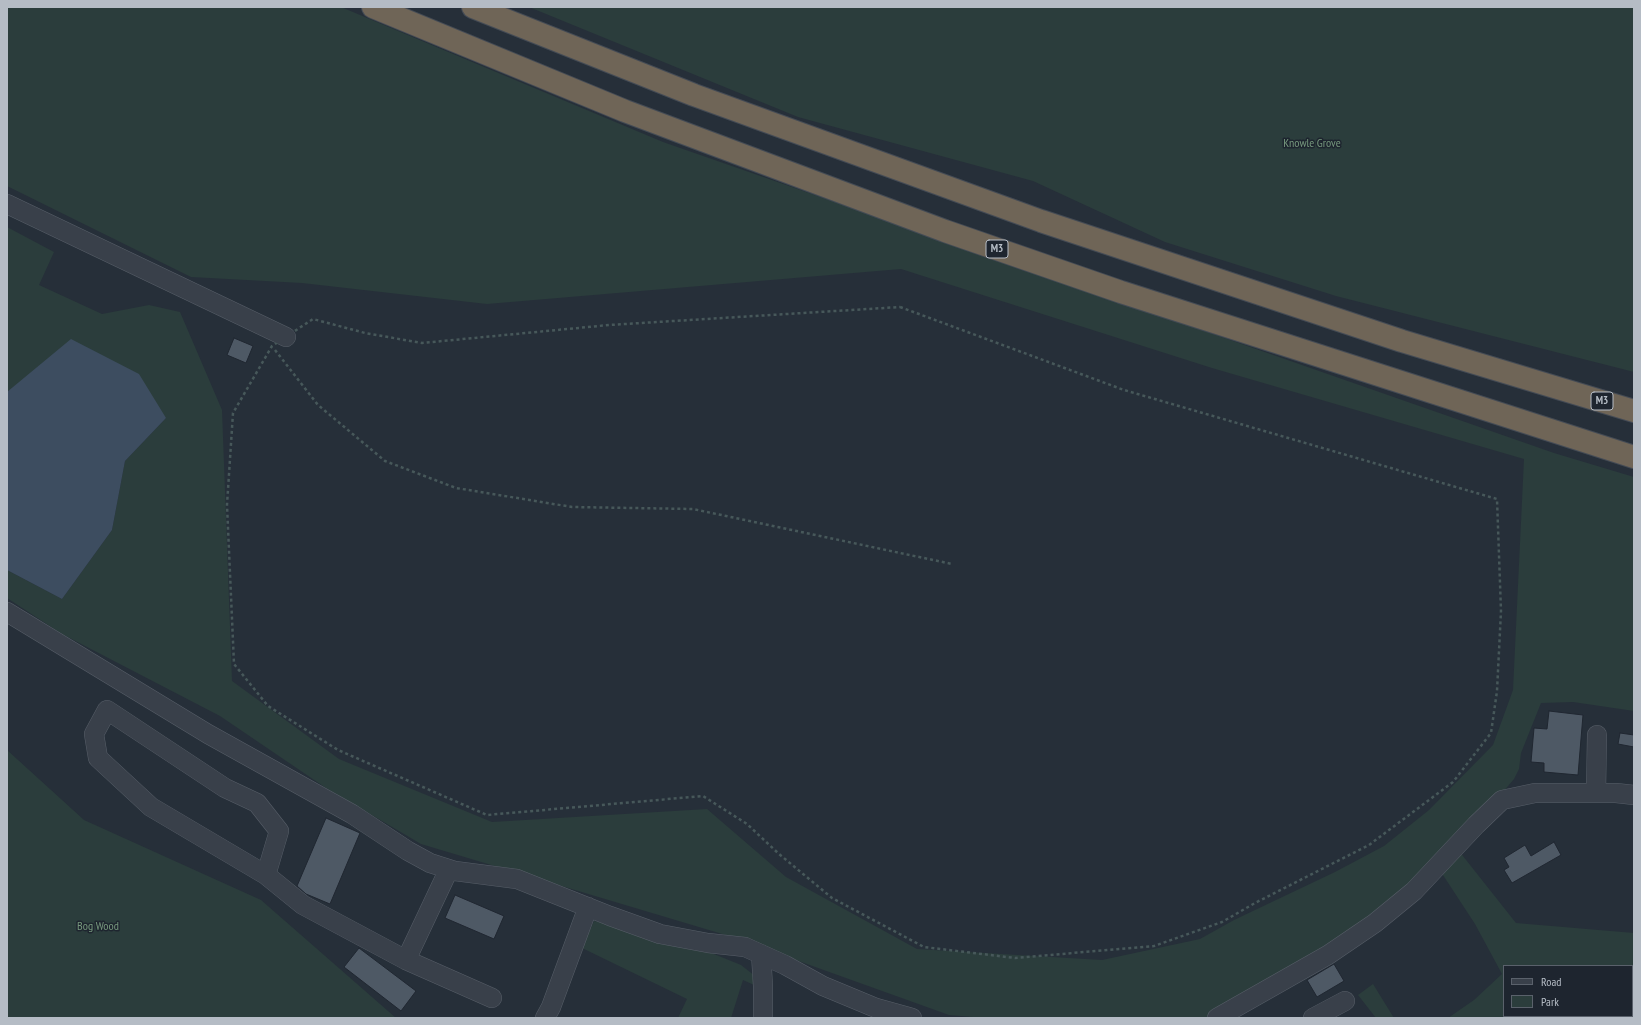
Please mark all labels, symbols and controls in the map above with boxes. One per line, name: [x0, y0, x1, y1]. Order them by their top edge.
park label: Knowle Grove: [1283, 137, 1341, 151]
road number: M3: [986, 240, 1008, 258]
road number: M3: [1591, 392, 1613, 410]
park label: Bog Wood: [77, 920, 119, 934]
legend: [1503, 965, 1633, 1017]
text: Road: [1541, 974, 1561, 989]
text: Park: [1541, 994, 1559, 1009]

